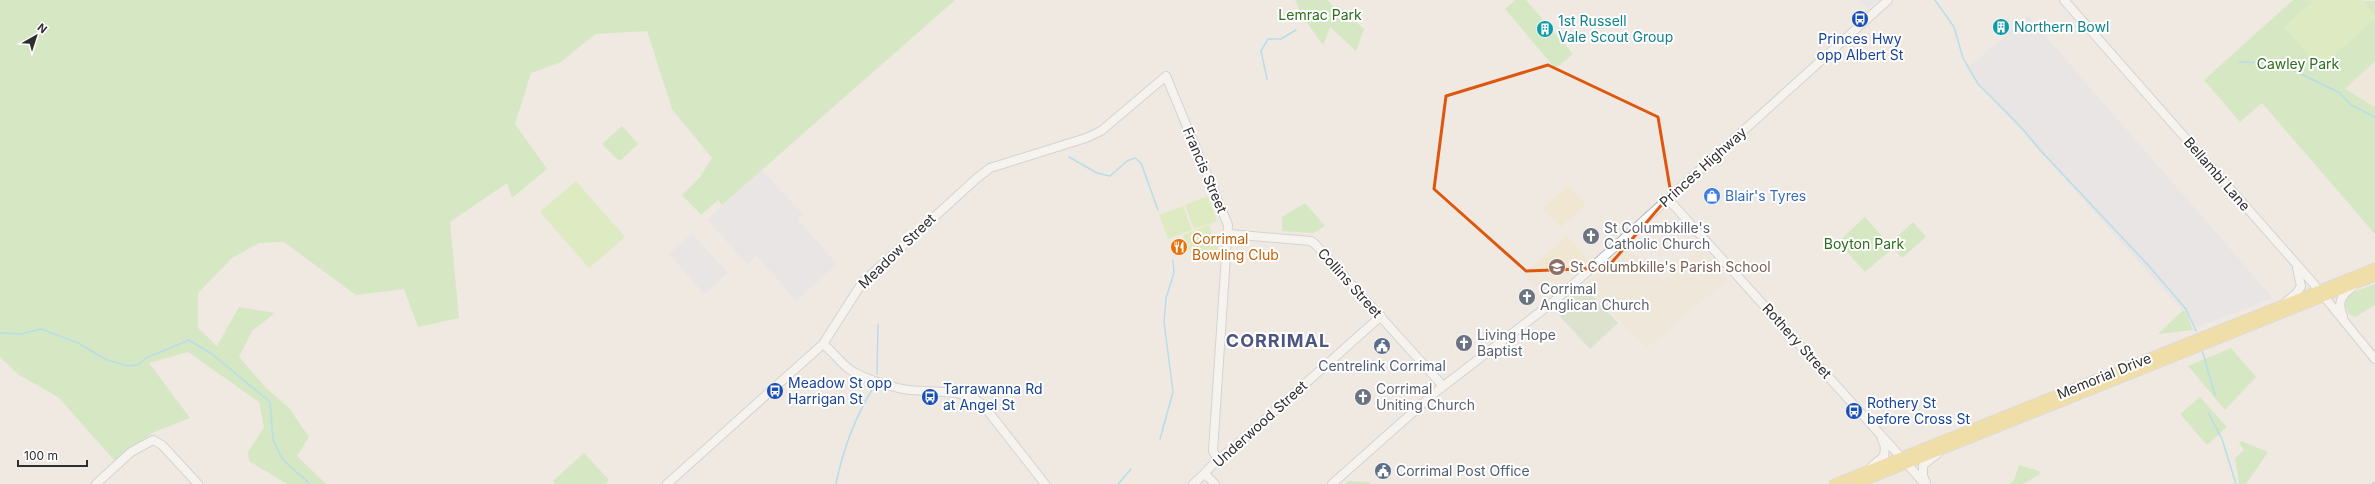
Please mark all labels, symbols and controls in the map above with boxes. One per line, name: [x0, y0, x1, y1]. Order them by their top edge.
park label: Lemrac Park: [1278, 6, 1362, 23]
bus stop icon: Princes Hwy opp Albert St: [1850, 9, 1870, 29]
place label: 1st Russell Vale Scout Group: [1558, 12, 1673, 45]
north arrow: [16, 16, 56, 56]
building icon: Northern Bowl: [1991, 17, 2011, 37]
place label: Northern Bowl: [2014, 18, 2109, 35]
building icon: 1st Russell Vale Scout Group: [1535, 19, 1555, 39]
text: N: [35, 20, 50, 36]
place label: Princes Hwy opp Albert St: [1817, 30, 1904, 63]
park label: Cawley Park: [2257, 55, 2340, 72]
street label: Princes Highway: [1656, 123, 1750, 210]
street label: Francis Street: [1180, 124, 1231, 216]
street label: Bellambi Lane: [2181, 133, 2254, 214]
shop icon: Blair's Tyres: [1702, 186, 1722, 206]
place label: Blair's Tyres: [1725, 187, 1806, 204]
street label: Meadow Street: [855, 209, 939, 292]
place label: St Columbkille's Catholic Church: [1604, 219, 1710, 252]
church icon: St Columbkille's Catholic Church: [1581, 226, 1601, 246]
place label: Corrimal Bowling Club: [1192, 230, 1279, 263]
park label: Boyton Park: [1824, 235, 1904, 252]
restaurant icon: Corrimal Bowling Club: [1169, 237, 1189, 257]
street label: Collins Street: [1315, 244, 1386, 321]
school or university icon: St Columbkille's Parish School: [1547, 257, 1567, 277]
place label: St Columbkille's Parish School: [1570, 258, 1771, 275]
place label: Corrimal Anglican Church: [1540, 280, 1650, 313]
church icon: Corrimal Anglican Church: [1517, 287, 1537, 307]
street label: Rothery Street: [1759, 300, 1836, 382]
place label: Living Hope Baptist: [1477, 326, 1556, 359]
district label: CORRIMAL: [1226, 330, 1330, 351]
church icon: Living Hope Baptist: [1454, 333, 1474, 353]
public building icon: Centrelink Corrimal: [1372, 336, 1392, 356]
street label: Memorial Drive: [2054, 349, 2153, 402]
place label: Centrelink Corrimal: [1318, 357, 1446, 374]
place label: Meadow St opp Harrigan St: [788, 374, 892, 407]
street label: Underwood Street: [1209, 377, 1311, 470]
place label: Tarrawanna Rd at Angel St: [943, 380, 1043, 413]
place label: Corrimal Uniting Church: [1376, 380, 1475, 413]
bus stop icon: Meadow St opp Harrigan St: [765, 381, 785, 401]
bus stop icon: Tarrawanna Rd at Angel St: [920, 387, 940, 407]
church icon: Corrimal Uniting Church: [1353, 387, 1373, 407]
place label: Rothery St before Cross St: [1867, 394, 1970, 427]
bus stop icon: Rothery St before Cross St: [1844, 401, 1864, 421]
scale bar: [18, 442, 87, 468]
text: 100 m: [24, 448, 58, 463]
public building icon: Corrimal Post Office: [1373, 461, 1393, 481]
place label: Corrimal Post Office: [1396, 462, 1530, 479]

